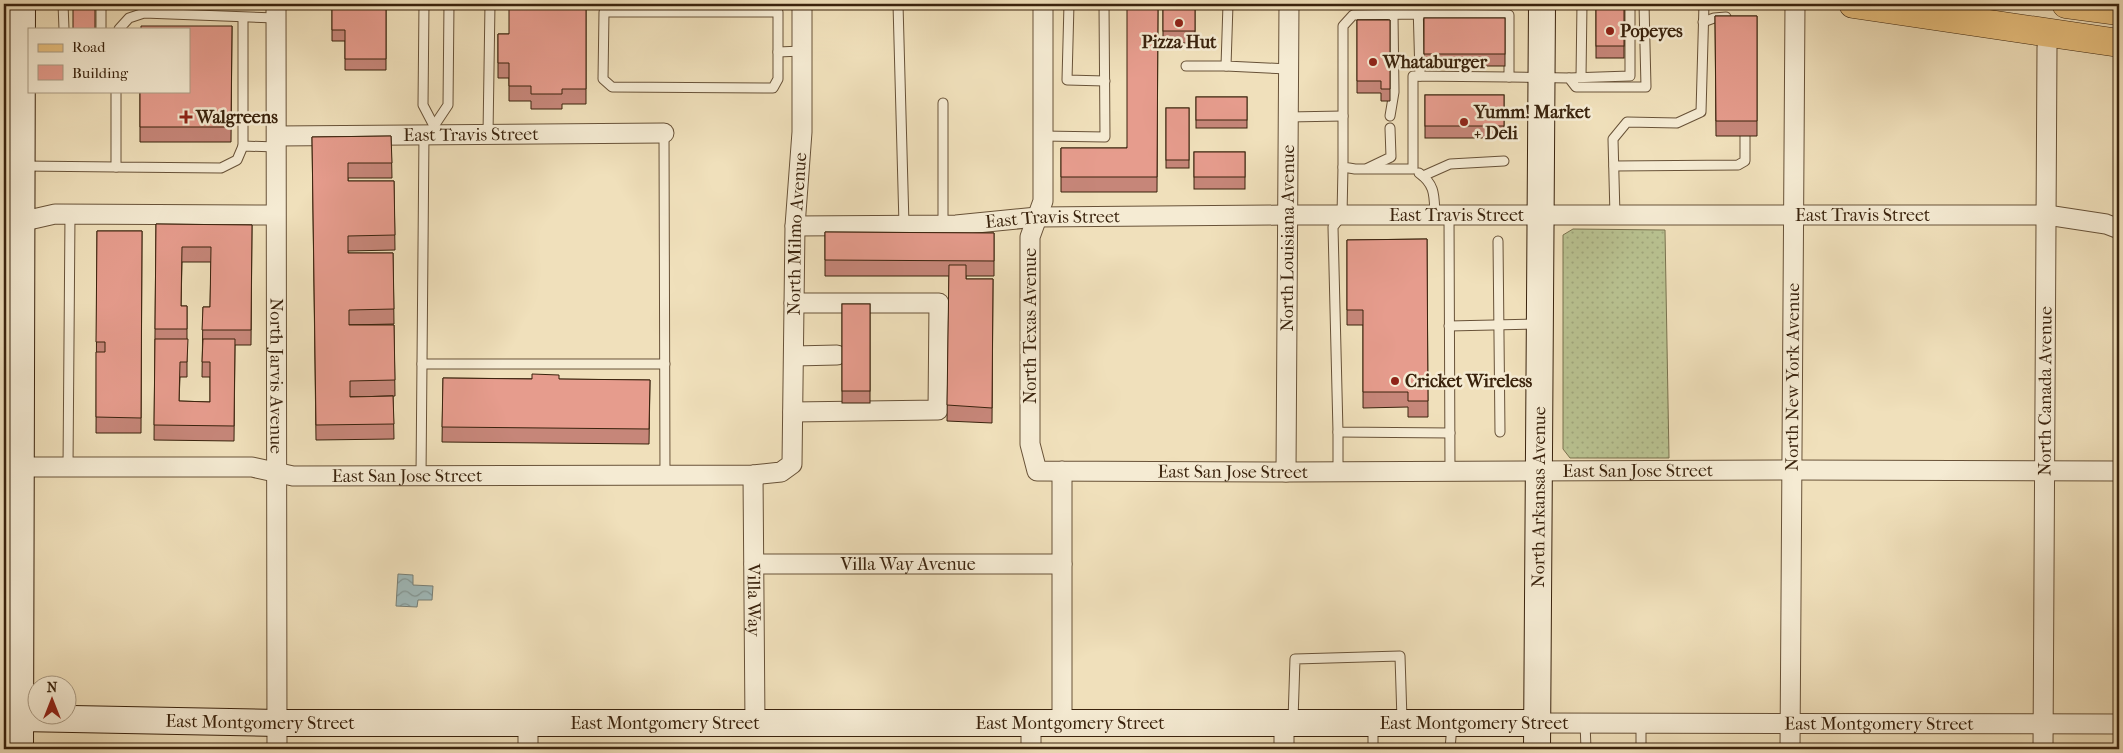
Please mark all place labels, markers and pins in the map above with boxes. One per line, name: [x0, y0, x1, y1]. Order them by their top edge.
marker: Pizza Hut: [1173, 17, 1185, 29]
place label: Popeyes: [1620, 21, 1683, 42]
marker: Popeyes: [1604, 25, 1616, 37]
place label: Pizza Hut: [1142, 32, 1217, 53]
place label: Whataburger: [1382, 52, 1487, 73]
marker: Whataburger: [1367, 56, 1379, 68]
place label: Yumm! Market + Deli: [1473, 102, 1591, 144]
place label: Walgreens: [195, 107, 278, 128]
marker: Walgreens: [180, 111, 192, 123]
marker: Yumm! Market + Deli: [1458, 116, 1470, 128]
place label: Cricket Wireless: [1405, 371, 1533, 392]
marker: Cricket Wireless: [1389, 375, 1401, 387]

